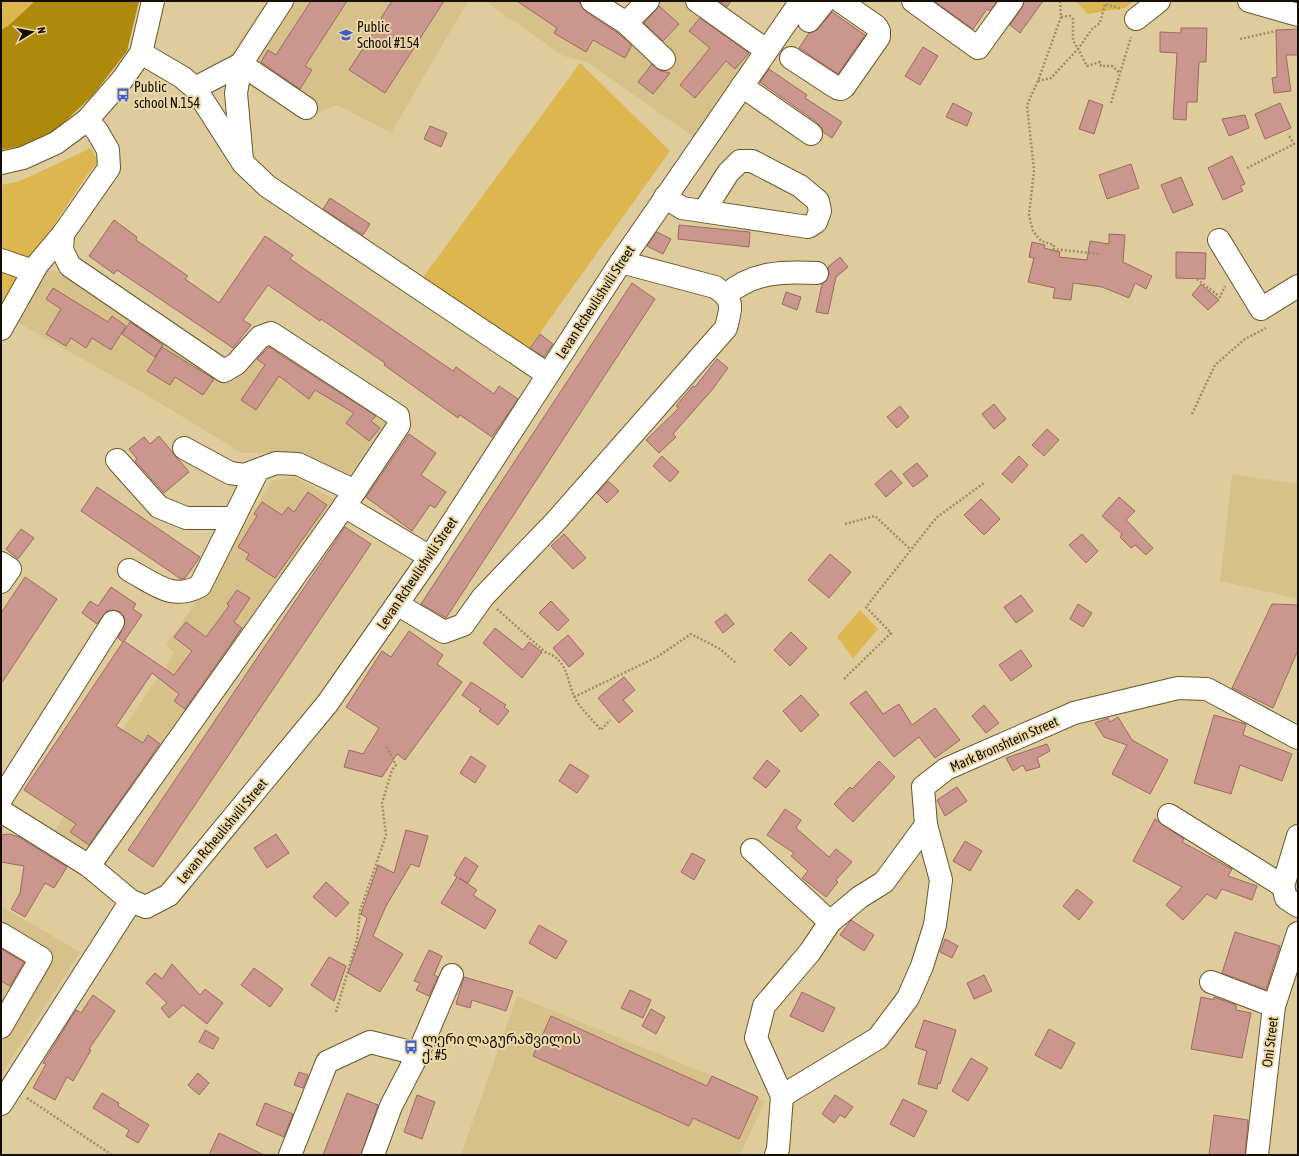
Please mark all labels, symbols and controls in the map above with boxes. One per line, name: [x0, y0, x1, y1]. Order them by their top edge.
north arrow: [12, 12, 52, 52]
place label: Public School #154: [357, 19, 420, 51]
text: N: [35, 26, 48, 35]
school or university icon: Public School #154: [338, 27, 354, 43]
place label: Public school N.154: [134, 79, 201, 111]
bus stop icon: Public school N.154: [115, 87, 131, 103]
street label: Levan Rcheulishvili Street: [552, 242, 638, 362]
street label: Levan Rcheulishvili Street: [374, 514, 460, 632]
street label: Mark Bronshtein Street: [947, 713, 1061, 775]
street label: Levan Rcheulishvili Street: [174, 775, 270, 887]
street label: Oni Street: [1259, 1016, 1281, 1068]
place label: ლერი ლაგურაშვილის ქ. #5: [422, 1031, 581, 1064]
bus stop icon: ლერი ლაგურაშვილის ქ. #5: [403, 1039, 419, 1055]

